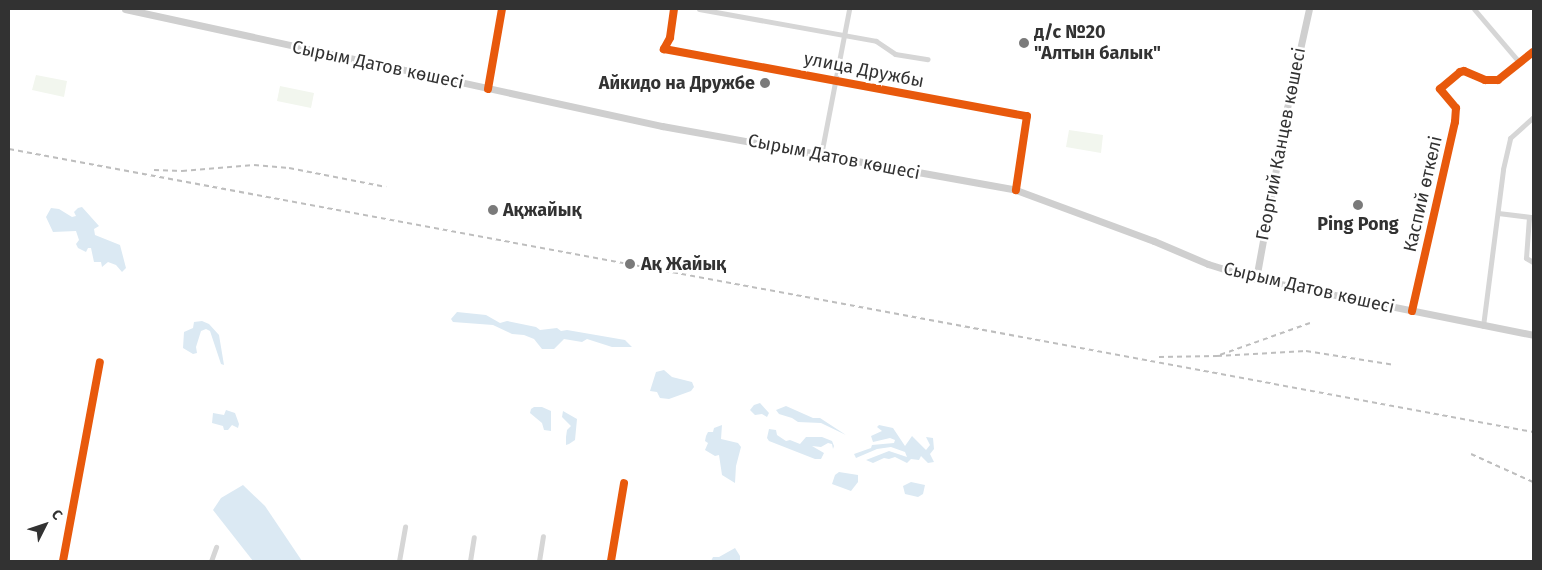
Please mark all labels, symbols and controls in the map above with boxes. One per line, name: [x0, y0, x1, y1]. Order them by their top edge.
place label: д/с №20 "Алтын балык": [1034, 22, 1161, 64]
street label: Сырым Датов көшесі: [290, 36, 466, 94]
marker: д/с №20 "Алтын балык": [1018, 37, 1030, 49]
street label: Георгий Канцев көшесі: [1252, 46, 1310, 242]
street label: улица Дружбы: [802, 48, 926, 92]
place label: Айкидо на Дружбе: [599, 72, 755, 94]
marker: Айкидо на Дружбе: [759, 77, 771, 89]
street label: Сырым Датов көшесі: [746, 130, 922, 184]
street label: Каспий өткелі: [1399, 134, 1447, 254]
place label: Ақжайық: [503, 199, 581, 221]
marker: Ping Pong: [1352, 199, 1364, 211]
marker: Ақжайық: [487, 204, 499, 216]
place label: Ping Pong: [1317, 213, 1399, 235]
place label: Ақ Жайық: [641, 253, 726, 275]
marker: Ақ Жайық: [623, 257, 637, 271]
street label: Сырым Датов көшесі: [1221, 258, 1397, 318]
north arrow: [20, 500, 70, 550]
text: С: [48, 506, 66, 523]

